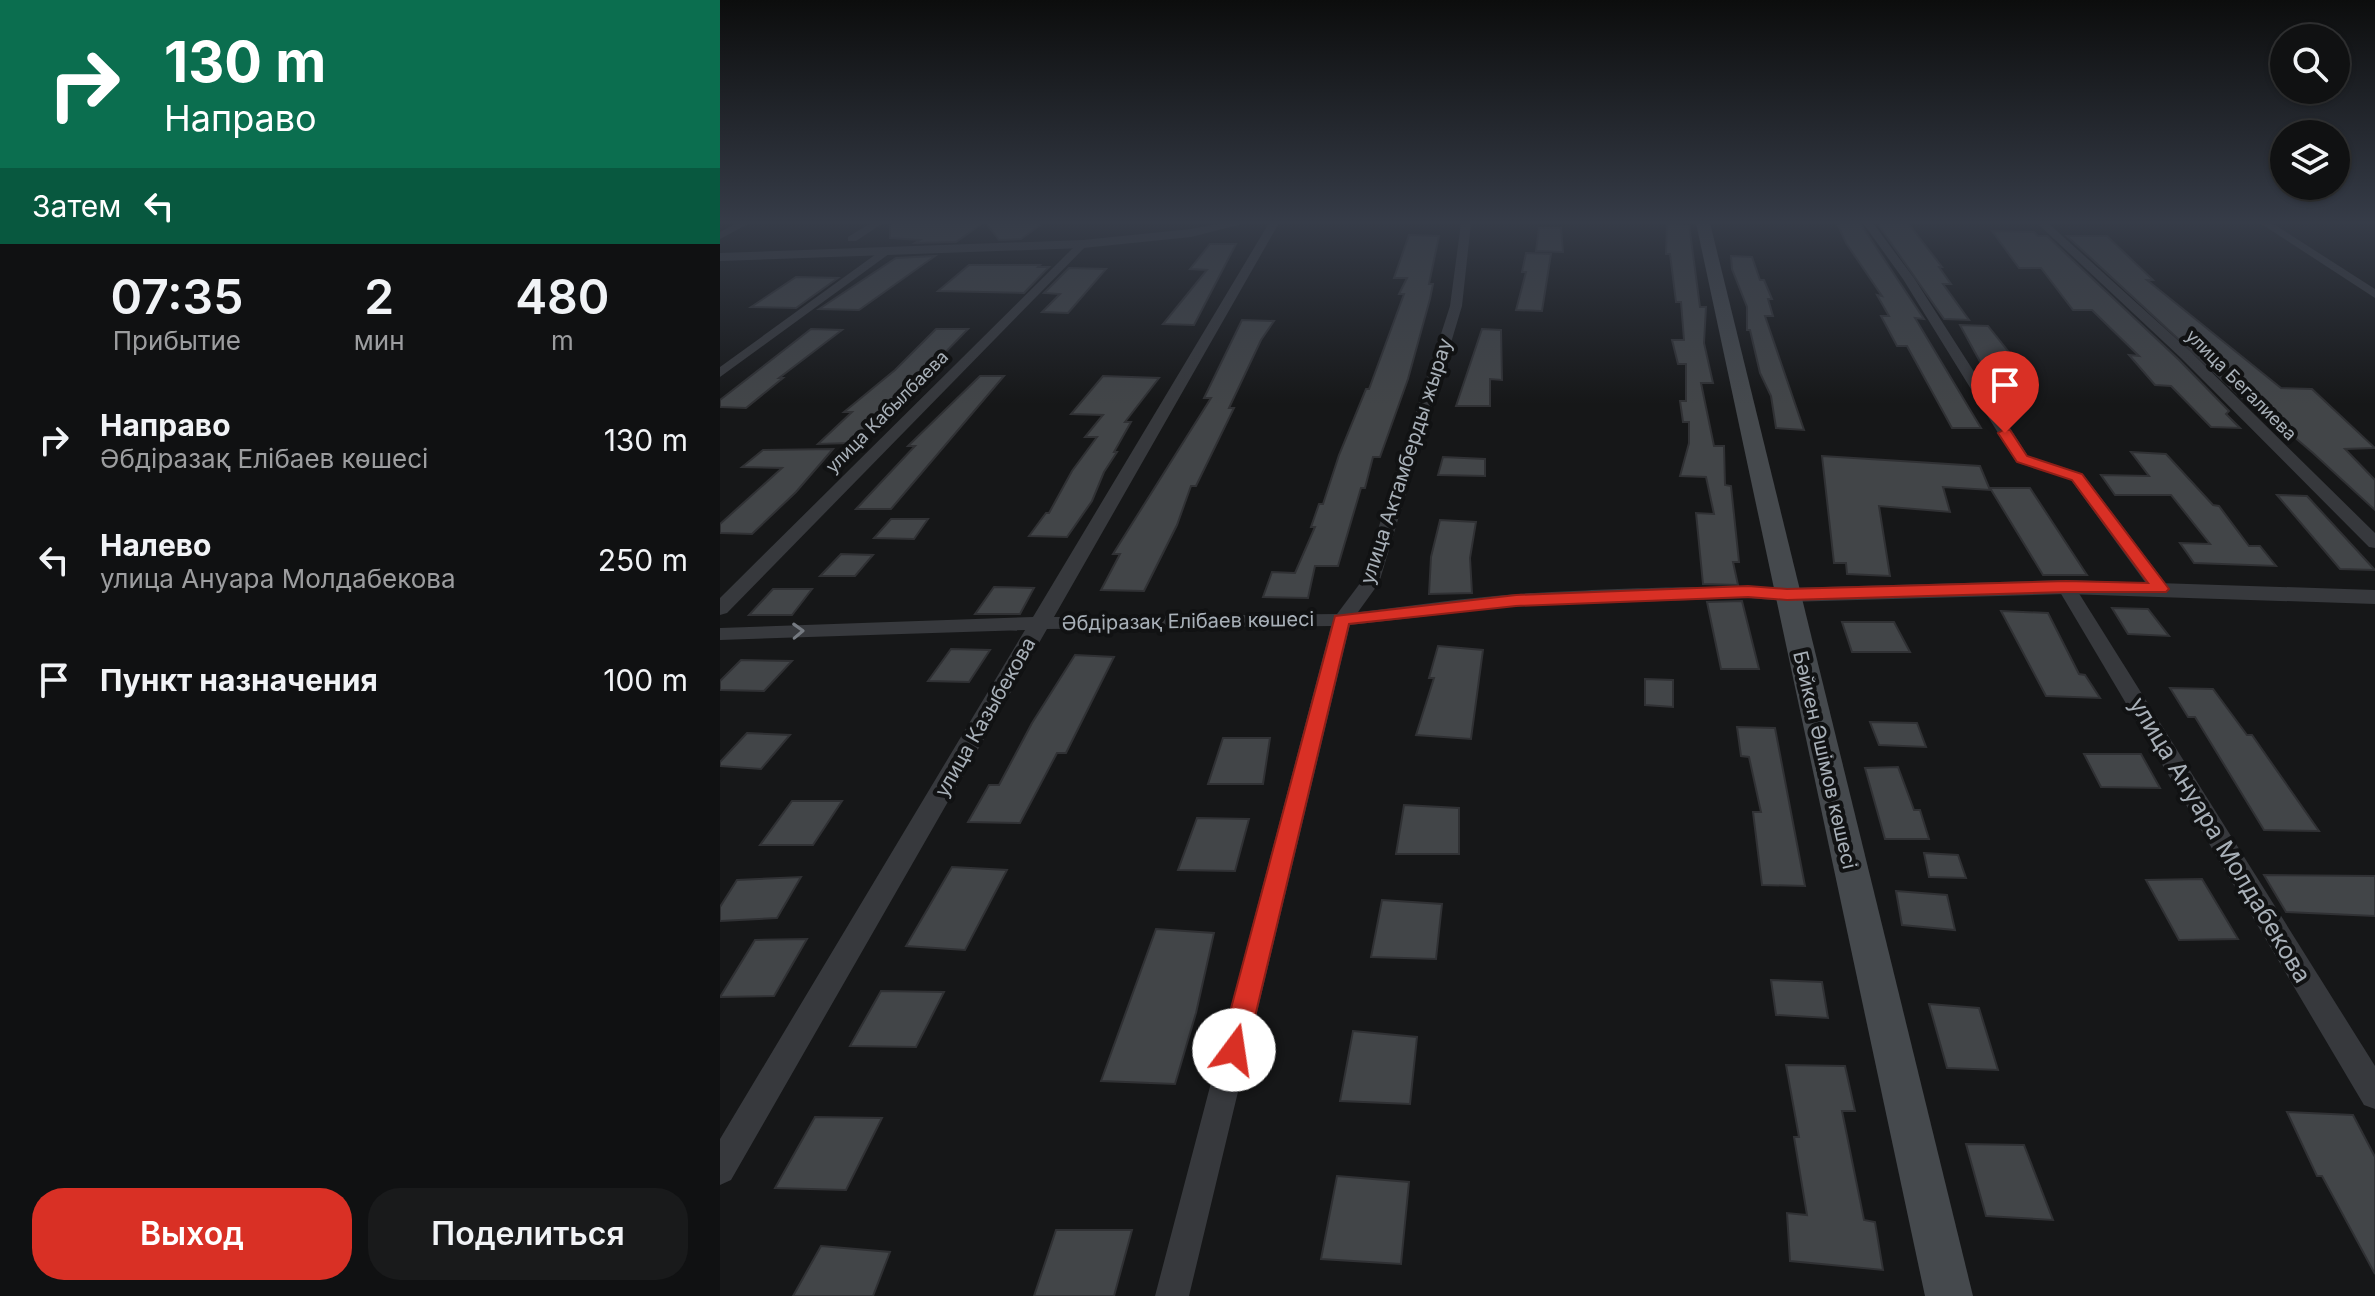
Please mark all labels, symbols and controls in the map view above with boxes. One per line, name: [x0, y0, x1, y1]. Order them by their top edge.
map controls: [2270, 24, 2350, 200]
button: search: [2270, 24, 2350, 104]
text: 130 m: [164, 28, 326, 96]
icon: right: [32, 32, 136, 136]
text: Направо: [164, 96, 317, 140]
button: layers: [2270, 120, 2350, 200]
icon: left: [137, 184, 181, 228]
text: Затем: [32, 188, 121, 224]
text: 07:35: [111, 267, 243, 326]
text: 2: [364, 267, 394, 326]
text: 480: [515, 267, 609, 326]
text: Прибытие: [113, 325, 241, 356]
text: мин: [354, 325, 405, 356]
text: m: [551, 325, 574, 356]
street label: улица Бегалиева: [2182, 325, 2301, 444]
street label: улица Актамберды жырау: [1355, 335, 1457, 587]
street label: улица Кабылбаева: [821, 346, 952, 477]
pin: [1971, 351, 2039, 433]
icon: arrive: [1983, 363, 2027, 407]
text: Направо: [100, 407, 231, 443]
icon: right: [32, 418, 76, 462]
text: 130 m: [604, 422, 688, 458]
text: Әбдіразақ Елібаев көшесі: [100, 443, 428, 474]
text: Налево: [100, 527, 212, 563]
icon: left: [32, 538, 76, 582]
text: 250 m: [598, 542, 688, 578]
text: улица Ануара Молдабекова: [100, 563, 456, 594]
street label: Әбдіразақ Елібаев көшесі: [1062, 607, 1314, 635]
one-way arrow: [792, 623, 805, 640]
street label: улица Казыбекова: [930, 633, 1040, 801]
street label: Бәйкен Әшімов көшесі: [1788, 649, 1862, 871]
icon: arrive: [32, 658, 76, 702]
text: Пункт назначения: [100, 662, 378, 698]
text: 100 m: [603, 662, 688, 698]
street label: улица Ануара Молдабекова: [2123, 692, 2317, 988]
position arrow: [1192, 1008, 1276, 1092]
button: Выход: [32, 1188, 352, 1280]
button: Поделиться: [368, 1188, 688, 1280]

